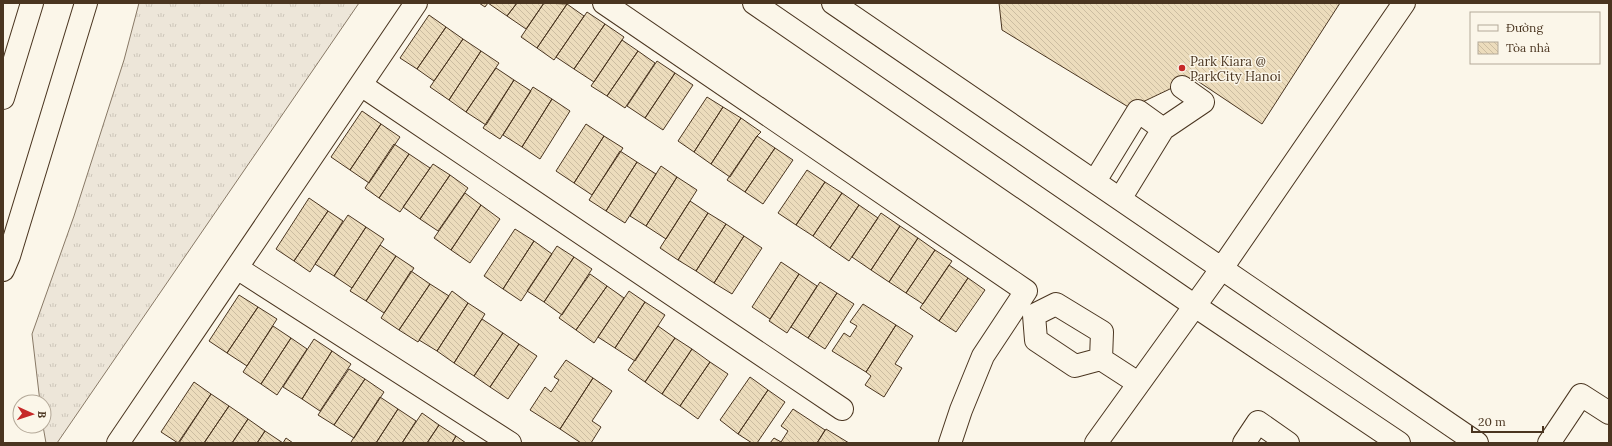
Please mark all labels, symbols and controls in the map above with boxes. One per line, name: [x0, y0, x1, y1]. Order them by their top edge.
legend: [1470, 12, 1600, 64]
text: Đường: [1506, 20, 1543, 35]
text: Tòa nhà: [1506, 40, 1550, 55]
place label: Park Kiara @ ParkCity Hanoi: [1190, 53, 1281, 85]
marker: Park Kiara @ ParkCity Hanoi: [1177, 63, 1187, 73]
north arrow: [12, 394, 52, 434]
scale bar: [1472, 408, 1543, 434]
text: B: [35, 411, 49, 419]
text: 20 m: [1478, 414, 1506, 429]

